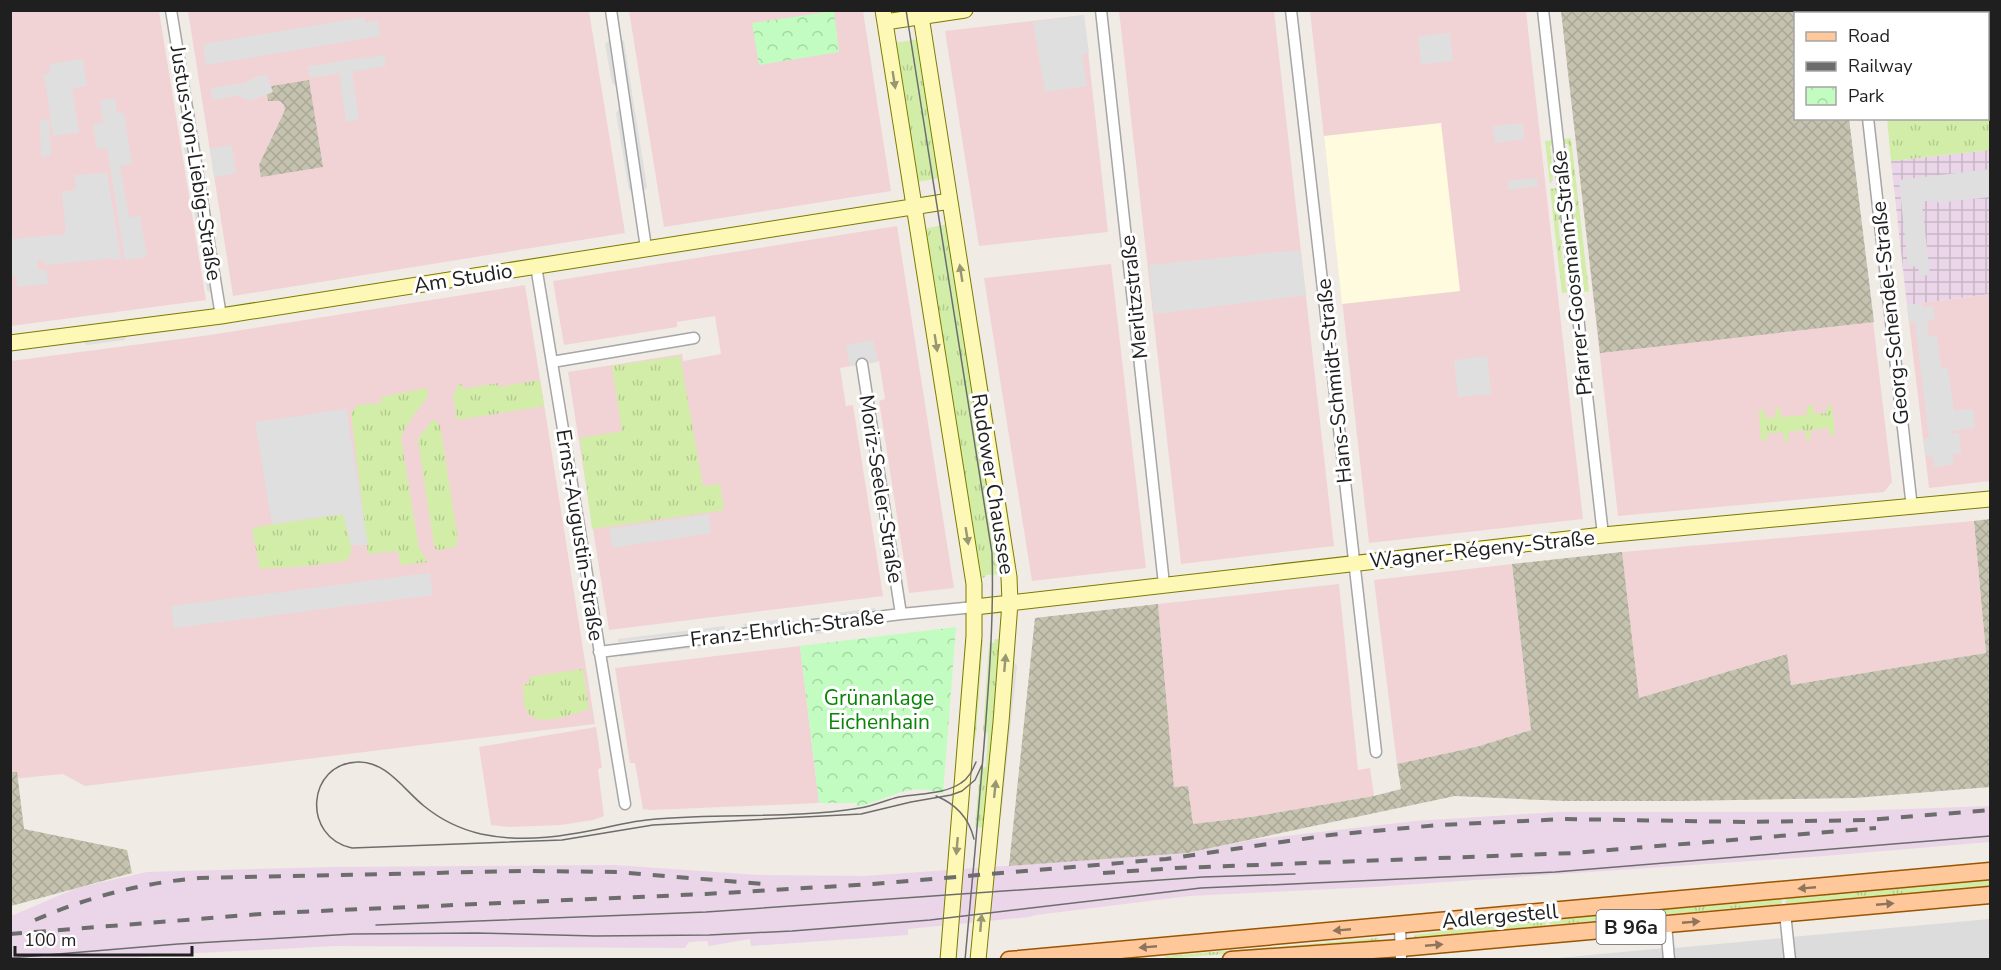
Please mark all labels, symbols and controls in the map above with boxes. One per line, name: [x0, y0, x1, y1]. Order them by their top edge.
legend: [1794, 12, 1989, 120]
text: Road: [1848, 24, 1890, 48]
street label: Justus-von-Liebig-Straße: [163, 42, 228, 283]
text: Railway: [1848, 54, 1913, 78]
one-way arrow: [890, 70, 899, 89]
text: Park: [1848, 84, 1885, 108]
street label: Pfarrer-Goosmann-Straße: [1545, 149, 1599, 397]
street label: Georg-Schendel-Straße: [1864, 200, 1916, 426]
street label: Merlitzstraße: [1114, 234, 1154, 360]
street label: Am Studio: [412, 256, 514, 300]
one-way arrow: [956, 263, 965, 282]
street label: Hans-Schmidt-Straße: [1309, 277, 1359, 485]
one-way arrow: [931, 334, 940, 353]
street label: Rudower Chaussee: [965, 392, 1021, 576]
street label: Moriz-Seeler-Straße: [852, 393, 910, 585]
street label: Ernst-Augustin-Straße: [549, 427, 611, 643]
street label: Wagner-Régeny-Straße: [1368, 523, 1596, 575]
one-way arrow: [962, 527, 971, 546]
street label: Franz-Ehrlich-Straße: [688, 602, 886, 654]
one-way arrow: [1000, 654, 1010, 673]
park label: Grünanlage Eichenhain: [824, 684, 934, 736]
one-way arrow: [990, 779, 1000, 798]
one-way arrow: [952, 836, 962, 855]
one-way arrow: [1797, 883, 1816, 893]
street label: Adlergestell: [1441, 897, 1560, 935]
one-way arrow: [1876, 899, 1895, 909]
road number: B 96a: [1596, 910, 1666, 944]
one-way arrow: [976, 913, 986, 932]
one-way arrow: [1681, 917, 1700, 927]
scale bar: [15, 919, 192, 957]
one-way arrow: [1333, 925, 1352, 935]
text: 100 m: [24, 928, 76, 952]
one-way arrow: [1425, 940, 1444, 950]
one-way arrow: [1138, 942, 1157, 952]

